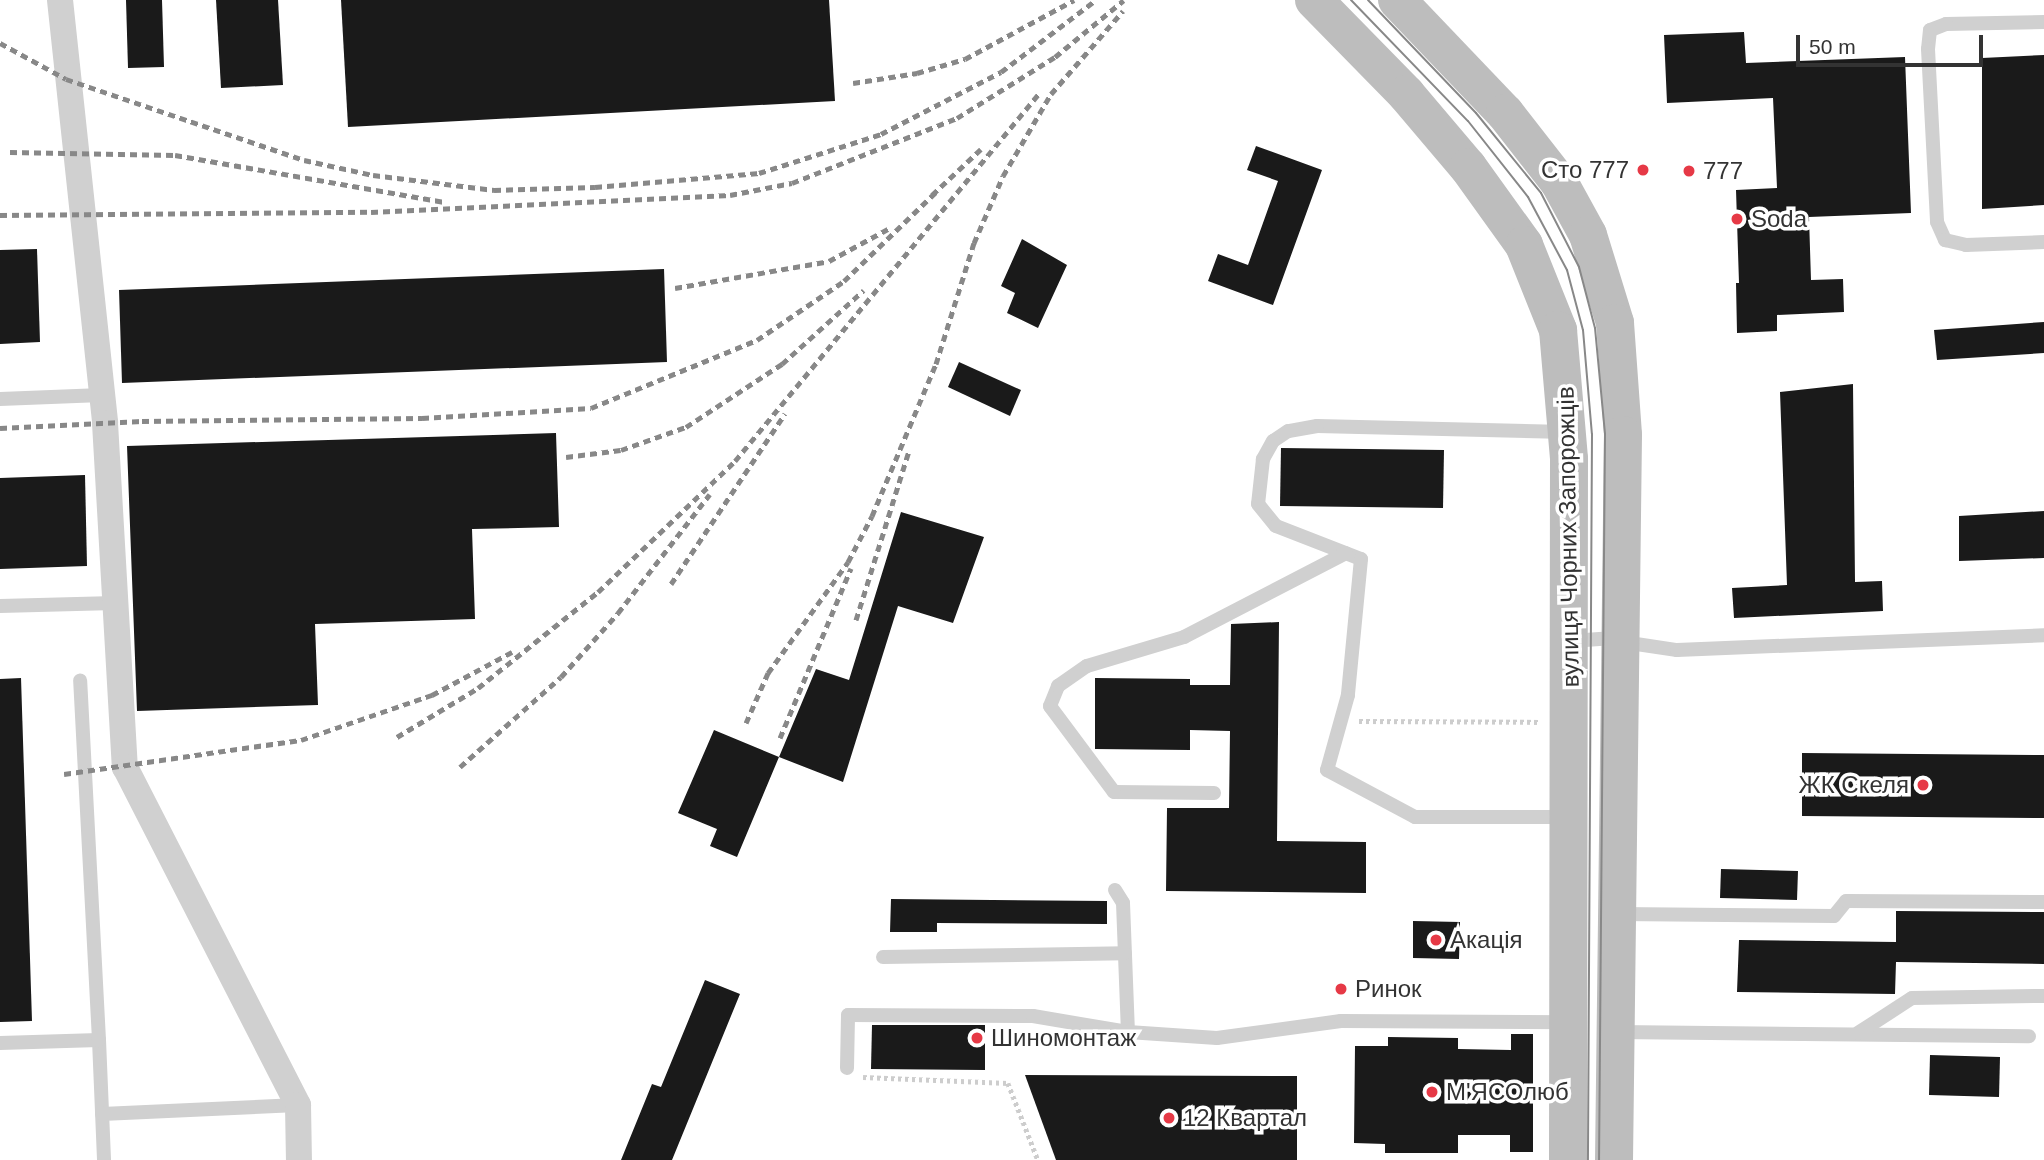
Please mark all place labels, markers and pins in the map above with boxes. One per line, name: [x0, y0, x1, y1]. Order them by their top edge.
place label: Сто 777: [1541, 156, 1629, 184]
place label: 777: [1703, 157, 1743, 185]
marker: Сто 777: [1635, 162, 1651, 178]
marker: 777: [1681, 163, 1697, 179]
place label: Soda: [1751, 205, 1807, 233]
marker: Soda: [1729, 211, 1745, 227]
place label: ЖК Скеля: [1799, 771, 1909, 799]
marker: ЖК Скеля: [1915, 777, 1931, 793]
place label: Акація: [1450, 926, 1522, 954]
marker: Акація: [1428, 932, 1444, 948]
place label: Ринок: [1355, 975, 1422, 1003]
marker: Ринок: [1333, 981, 1349, 997]
place label: Шиномонтаж: [991, 1024, 1136, 1052]
marker: Шиномонтаж: [969, 1030, 985, 1046]
place label: М'ЯСОлюб: [1446, 1078, 1569, 1106]
marker: М'ЯСОлюб: [1424, 1084, 1440, 1100]
place label: 12 Квартал: [1183, 1104, 1307, 1132]
marker: 12 Квартал: [1161, 1110, 1177, 1126]

